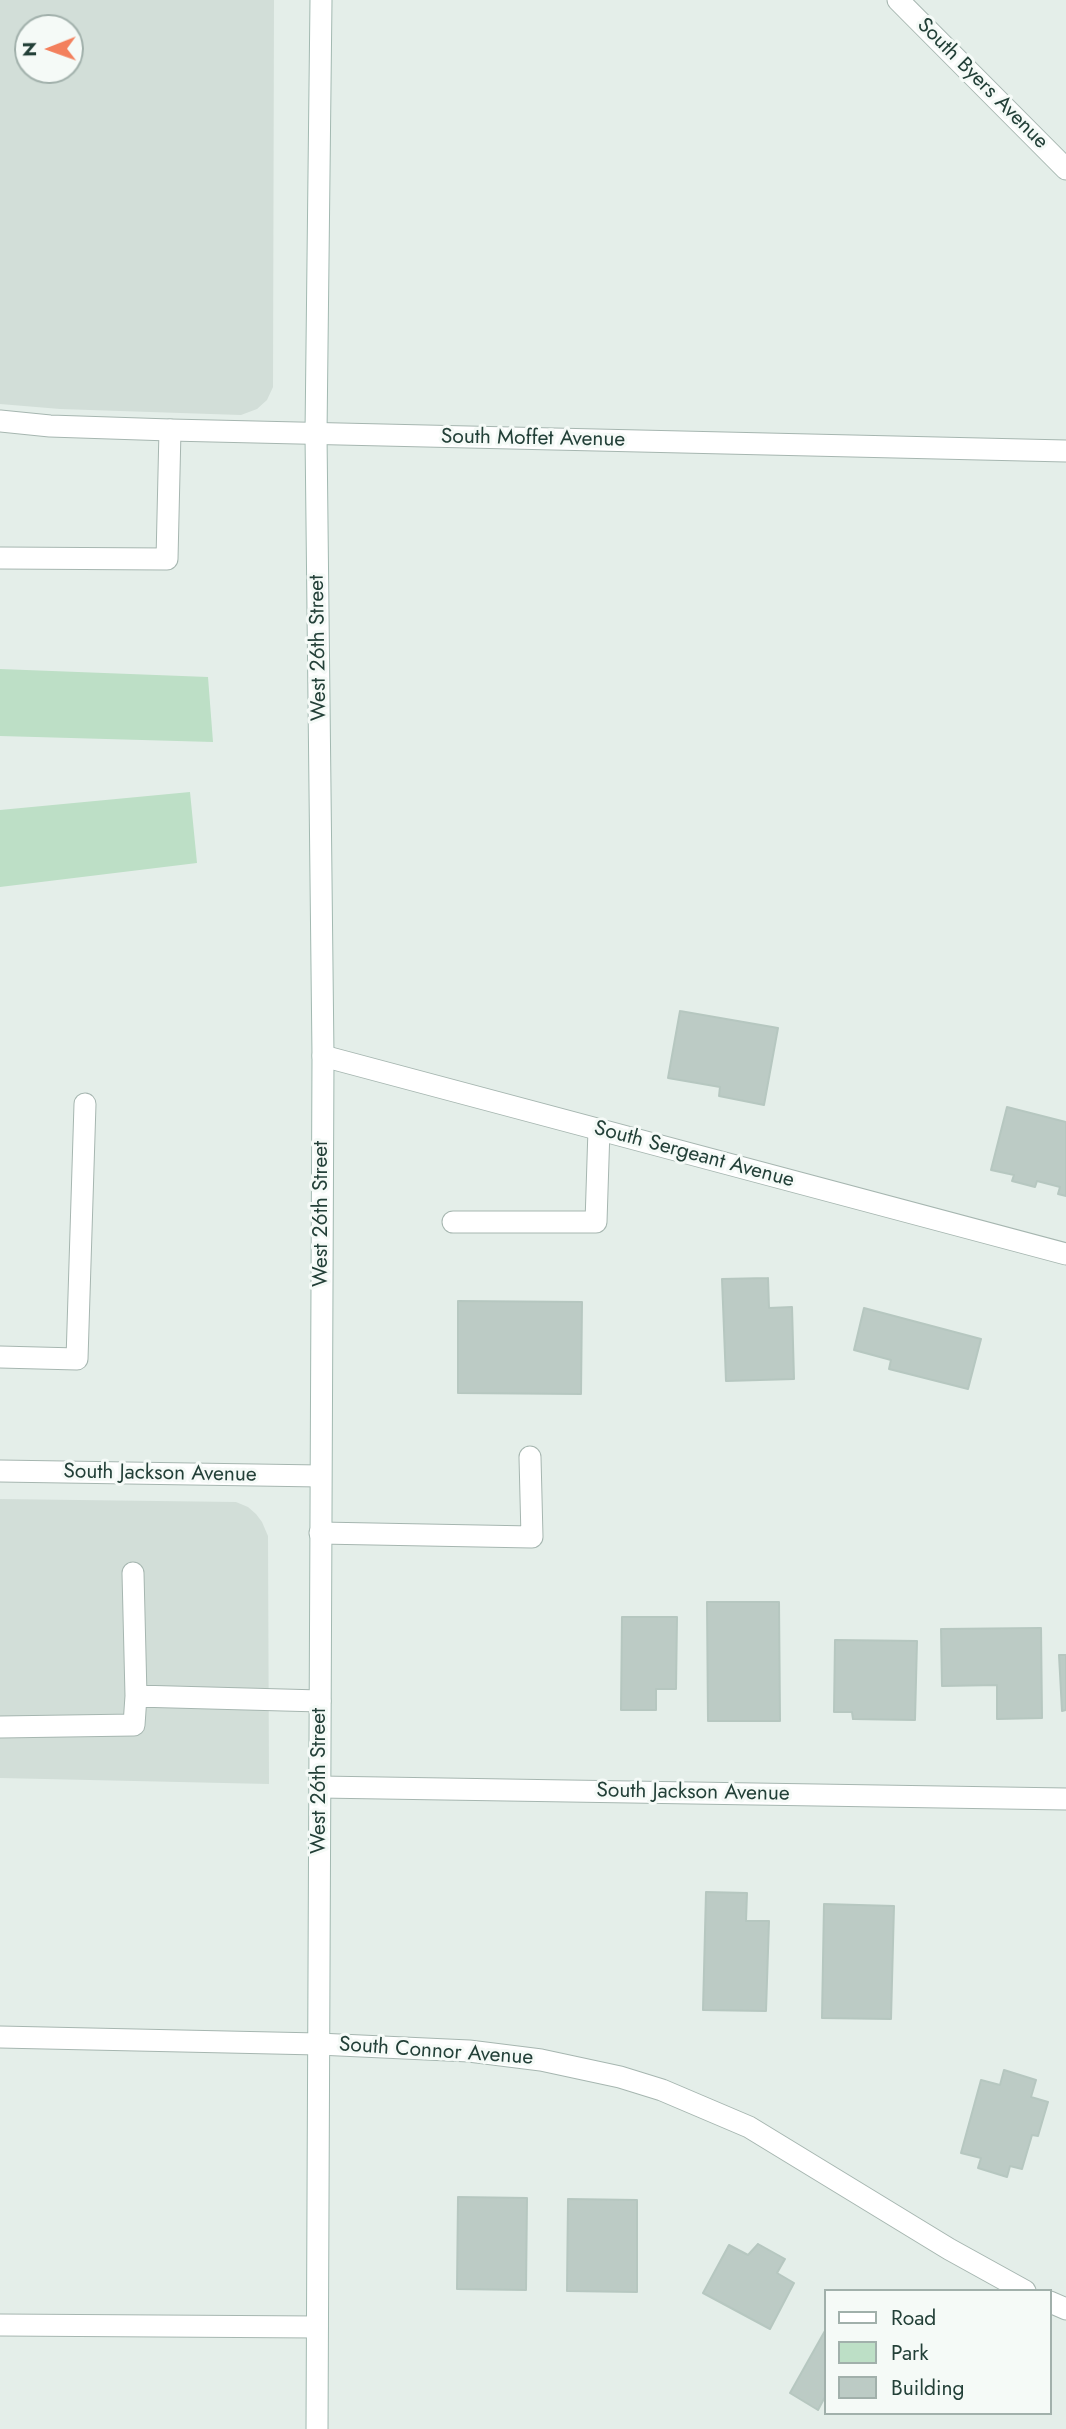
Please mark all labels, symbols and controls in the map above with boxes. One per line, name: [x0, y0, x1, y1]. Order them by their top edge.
street label: South Byers Avenue: [911, 13, 1053, 155]
north arrow: [14, 14, 84, 84]
text: N: [16, 42, 43, 57]
street label: South Moffet Avenue: [441, 425, 625, 453]
street label: West 26th Street: [305, 575, 333, 721]
street label: South Sergeant Avenue: [591, 1116, 797, 1194]
street label: West 26th Street: [309, 1141, 335, 1287]
street label: South Jackson Avenue: [63, 1460, 257, 1488]
street label: West 26th Street: [307, 1708, 333, 1854]
street label: South Jackson Avenue: [596, 1779, 790, 1807]
street label: South Connor Avenue: [338, 2033, 534, 2071]
legend: [824, 2289, 1052, 2415]
text: Road: [891, 2303, 936, 2333]
text: Park: [891, 2338, 928, 2368]
text: Building: [891, 2373, 964, 2403]

